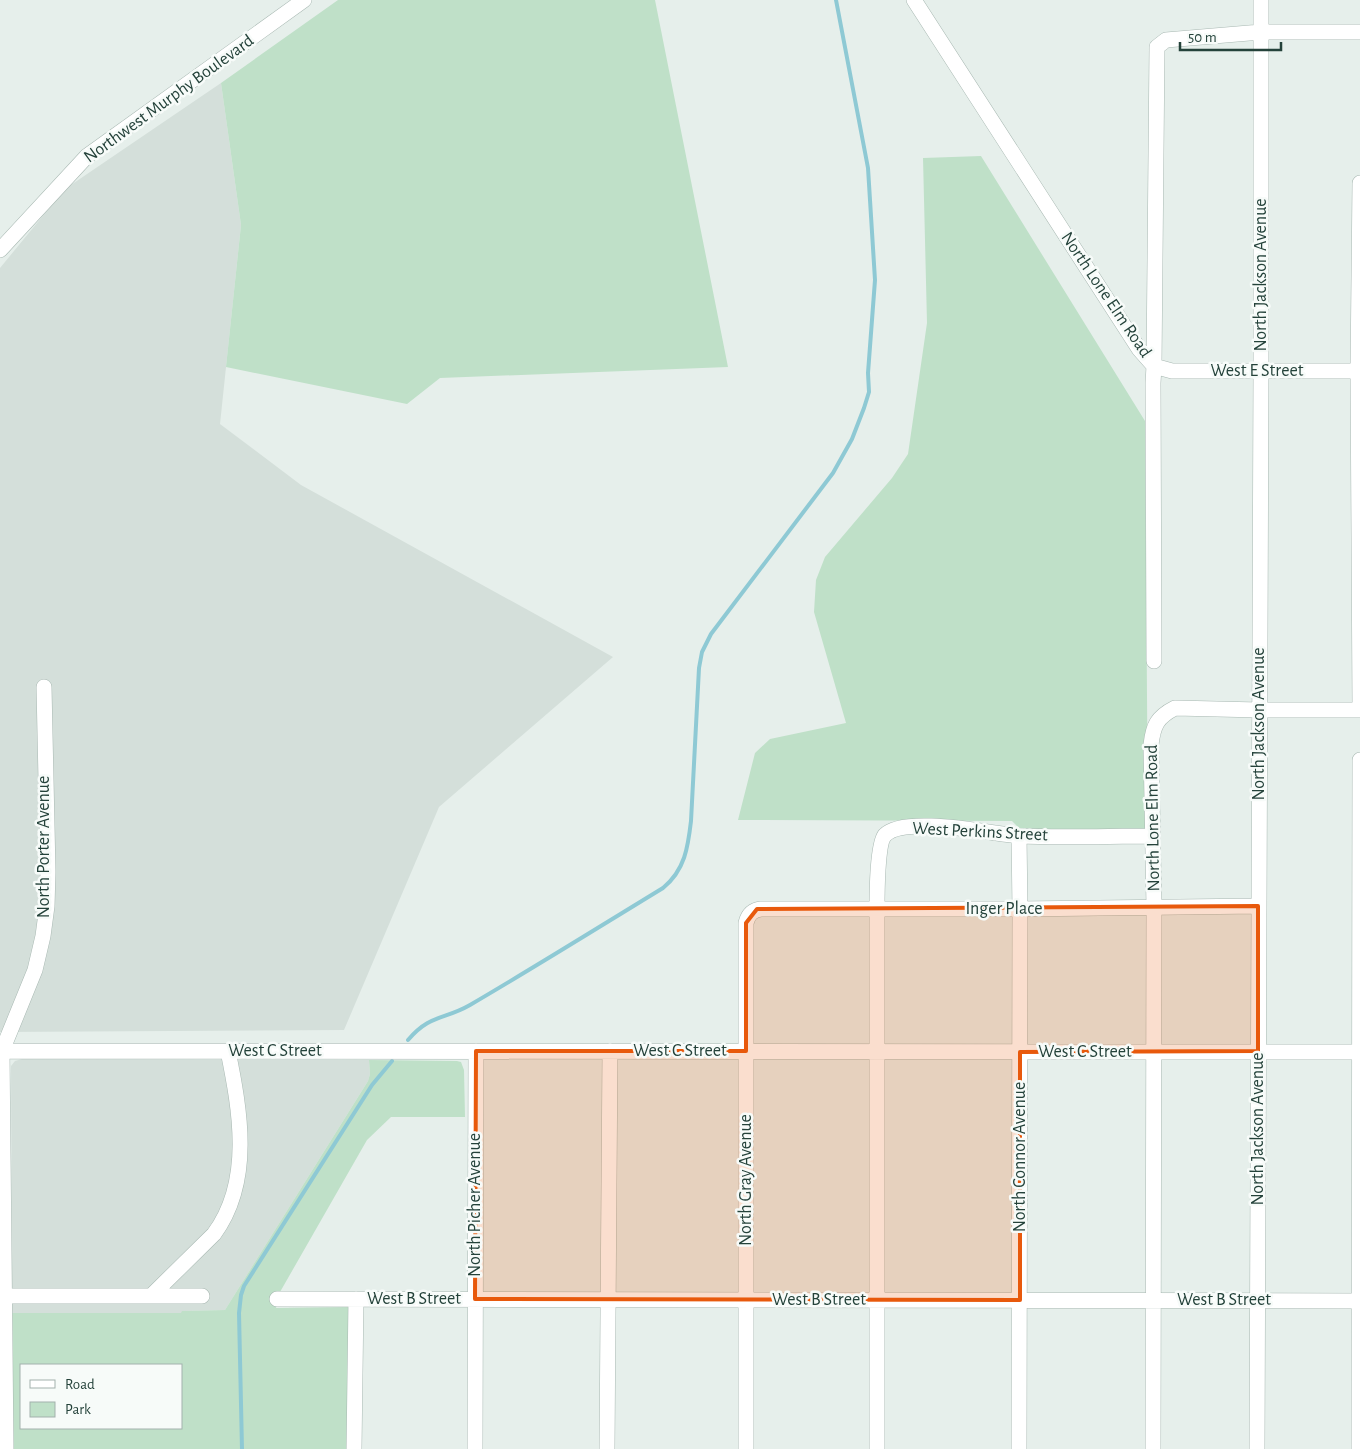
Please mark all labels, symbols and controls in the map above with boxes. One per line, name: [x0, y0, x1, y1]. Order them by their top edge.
scale bar: [1180, 20, 1281, 52]
text: 50 m: [1188, 30, 1217, 45]
street label: Northwest Murphy Boulevard: [81, 31, 257, 167]
street label: North Jackson Avenue: [1252, 198, 1270, 352]
street label: North Lone Elm Road: [1057, 229, 1155, 361]
street label: West E Street: [1211, 362, 1304, 380]
street label: North Jackson Avenue: [1250, 647, 1268, 801]
street label: North Lone Elm Road: [1143, 744, 1163, 892]
street label: North Porter Avenue: [35, 776, 53, 918]
street label: West Perkins Street: [912, 819, 1048, 845]
street label: Inger Place: [965, 900, 1043, 918]
street label: West C Street: [228, 1042, 322, 1060]
street label: West C Street: [633, 1042, 727, 1060]
street label: West C Street: [1038, 1043, 1132, 1061]
street label: North Jackson Avenue: [1249, 1052, 1267, 1206]
street label: North Connor Avenue: [1011, 1082, 1029, 1232]
street label: North Gray Avenue: [737, 1114, 755, 1246]
street label: North Picher Avenue: [466, 1133, 484, 1277]
street label: West B Street: [367, 1290, 461, 1308]
street label: West B Street: [772, 1291, 866, 1309]
street label: West B Street: [1177, 1291, 1271, 1309]
legend: [20, 1364, 182, 1429]
text: Road: [65, 1377, 95, 1392]
text: Park: [65, 1402, 91, 1417]

